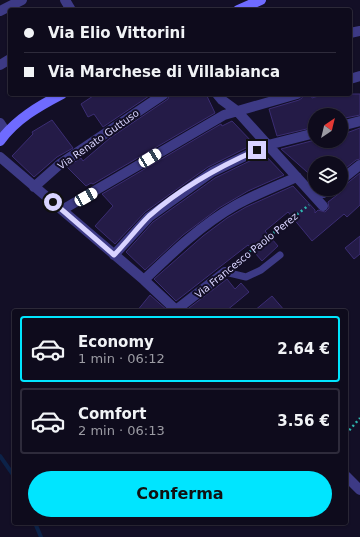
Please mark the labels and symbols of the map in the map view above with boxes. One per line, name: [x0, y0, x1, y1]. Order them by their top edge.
street label: Via Renato Guttuso: [56, 107, 141, 172]
north arrow: [308, 108, 348, 148]
route end: [248, 141, 266, 159]
car: [137, 147, 163, 169]
car: [73, 186, 99, 208]
route start: [44, 193, 62, 211]
street label: Via Francesco Paolo Perez: [193, 211, 300, 300]

